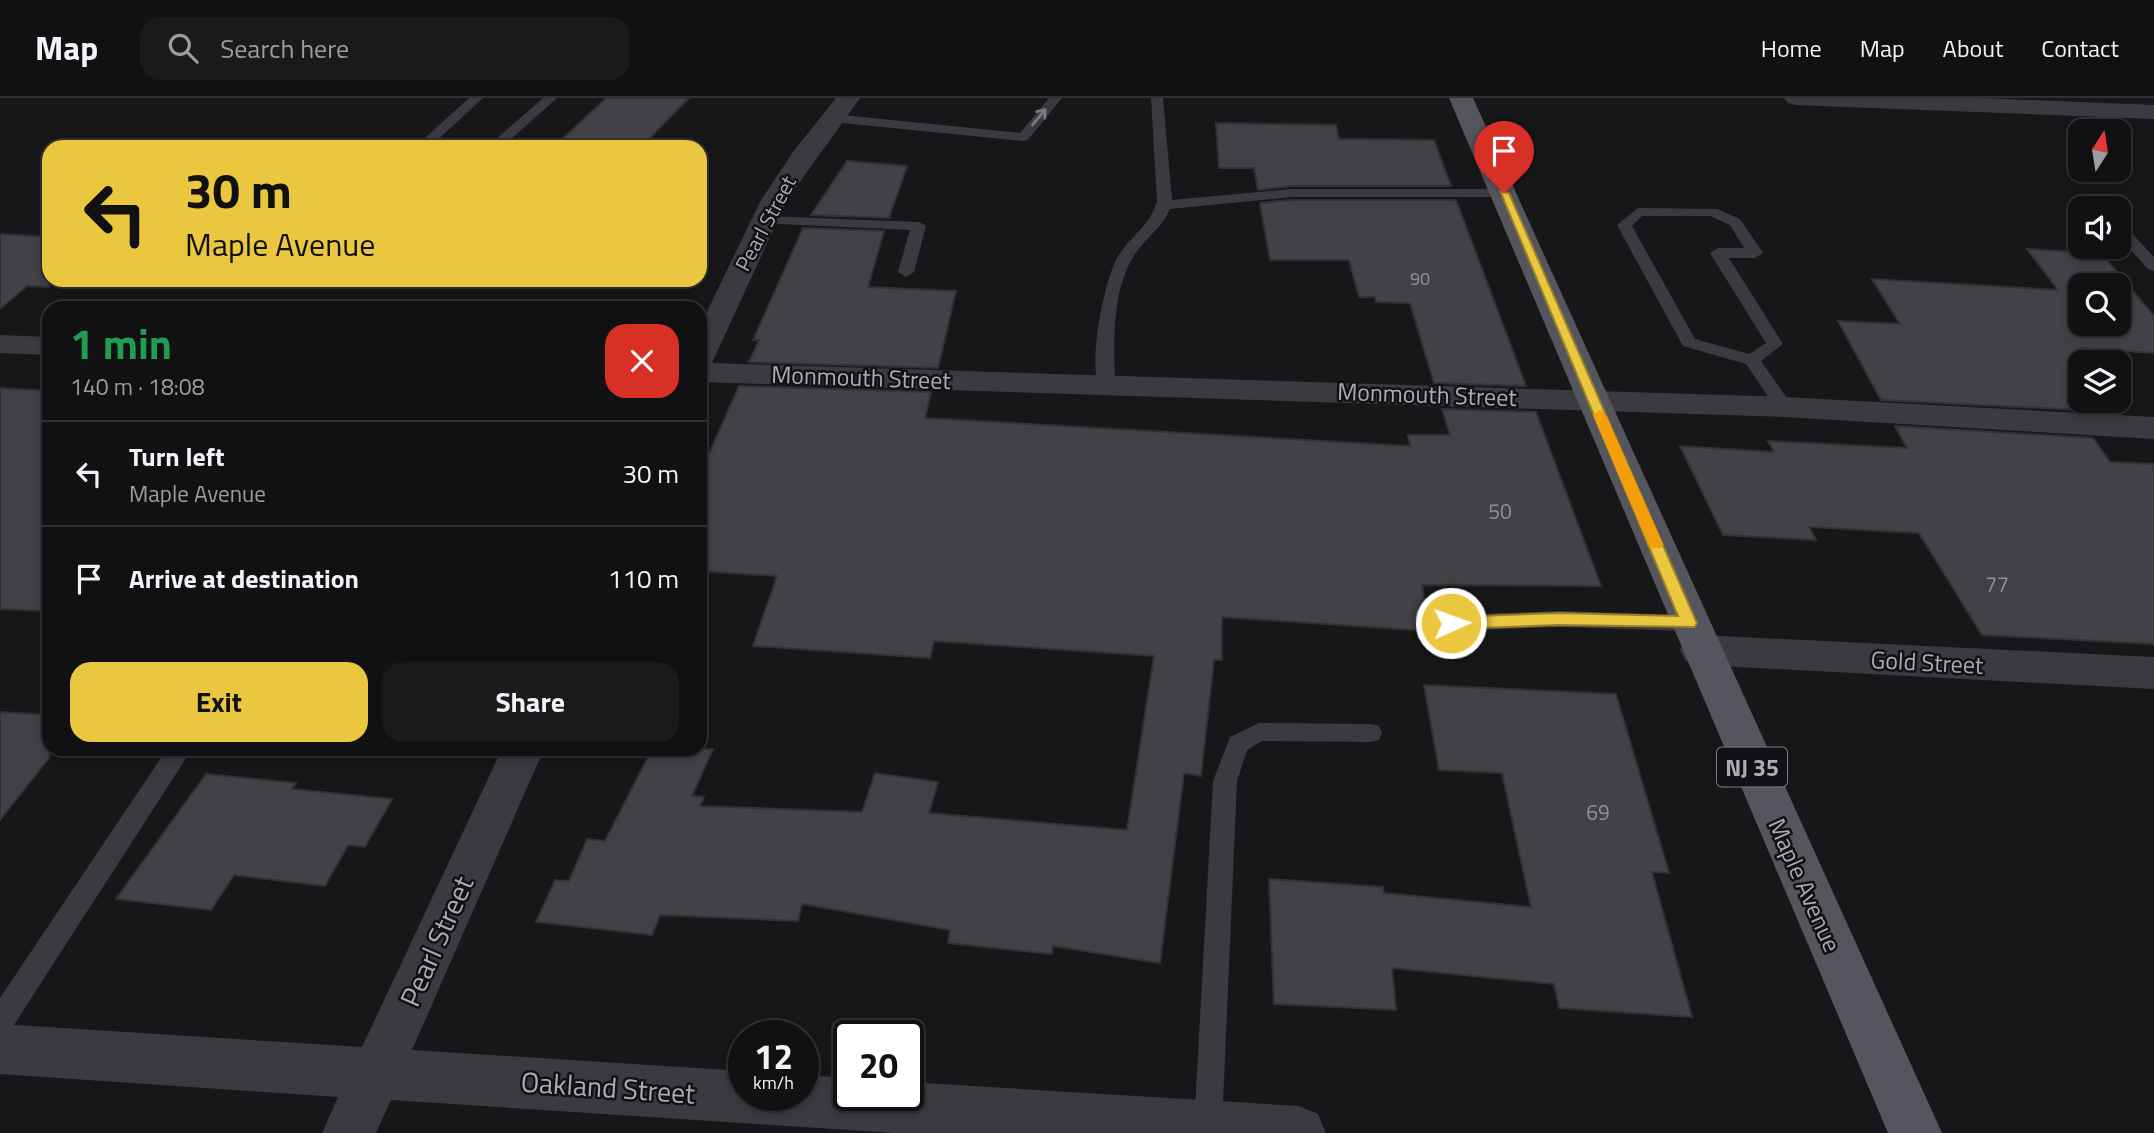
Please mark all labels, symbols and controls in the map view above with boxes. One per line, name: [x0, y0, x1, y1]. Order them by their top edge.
search box: [140, 17, 630, 80]
text: Map: [35, 23, 98, 73]
icon: search: [164, 29, 202, 67]
text: Search here: [220, 29, 349, 68]
text: Home: [1761, 30, 1822, 66]
text: Map: [1860, 30, 1905, 66]
text: About: [1943, 30, 2003, 66]
text: Contact: [2041, 30, 2119, 66]
one-way arrow: [1031, 109, 1047, 127]
north arrow: [2068, 119, 2132, 182]
map controls: [2068, 119, 2131, 413]
pin: [1474, 121, 1534, 193]
icon: arrive: [1485, 132, 1523, 170]
text: 30 m: [185, 152, 292, 227]
icon: left: [70, 168, 161, 259]
street label: Pearl Street: [726, 169, 804, 277]
button: sound: [2068, 196, 2131, 259]
text: Maple Avenue: [185, 220, 375, 268]
house number: 90: [1410, 265, 1430, 292]
button: search: [2068, 273, 2131, 336]
text: 1 min: [70, 311, 172, 375]
button: close: [605, 324, 679, 398]
button: layers: [2068, 350, 2131, 413]
street label: Monmouth Street: [771, 356, 952, 398]
text: 140 m · 18:08: [70, 369, 205, 404]
street label: Monmouth Street: [1337, 373, 1518, 415]
text: Turn left: [129, 437, 224, 476]
text: 30 m: [622, 454, 679, 493]
icon: left: [70, 455, 108, 493]
text: Maple Avenue: [129, 476, 266, 511]
house number: 50: [1488, 495, 1512, 527]
text: Arrive at destination: [129, 559, 359, 598]
text: 110 m: [608, 559, 679, 598]
icon: arrive: [70, 560, 108, 598]
house number: 77: [1985, 568, 2009, 600]
position arrow: [1414, 586, 1488, 660]
street label: Gold Street: [1870, 641, 1985, 683]
button: Exit: [70, 662, 368, 742]
button: Share: [382, 662, 679, 742]
road number: NJ 35: [1717, 748, 1787, 786]
house number: 69: [1586, 796, 1610, 828]
street label: Maple Avenue: [1760, 812, 1850, 958]
street label: Pearl Street: [388, 869, 484, 1013]
speed limit sign: 20: [833, 1020, 924, 1111]
text: 12: [754, 1029, 793, 1083]
street label: Oakland Street: [519, 1059, 697, 1115]
text: km/h: [753, 1069, 794, 1096]

